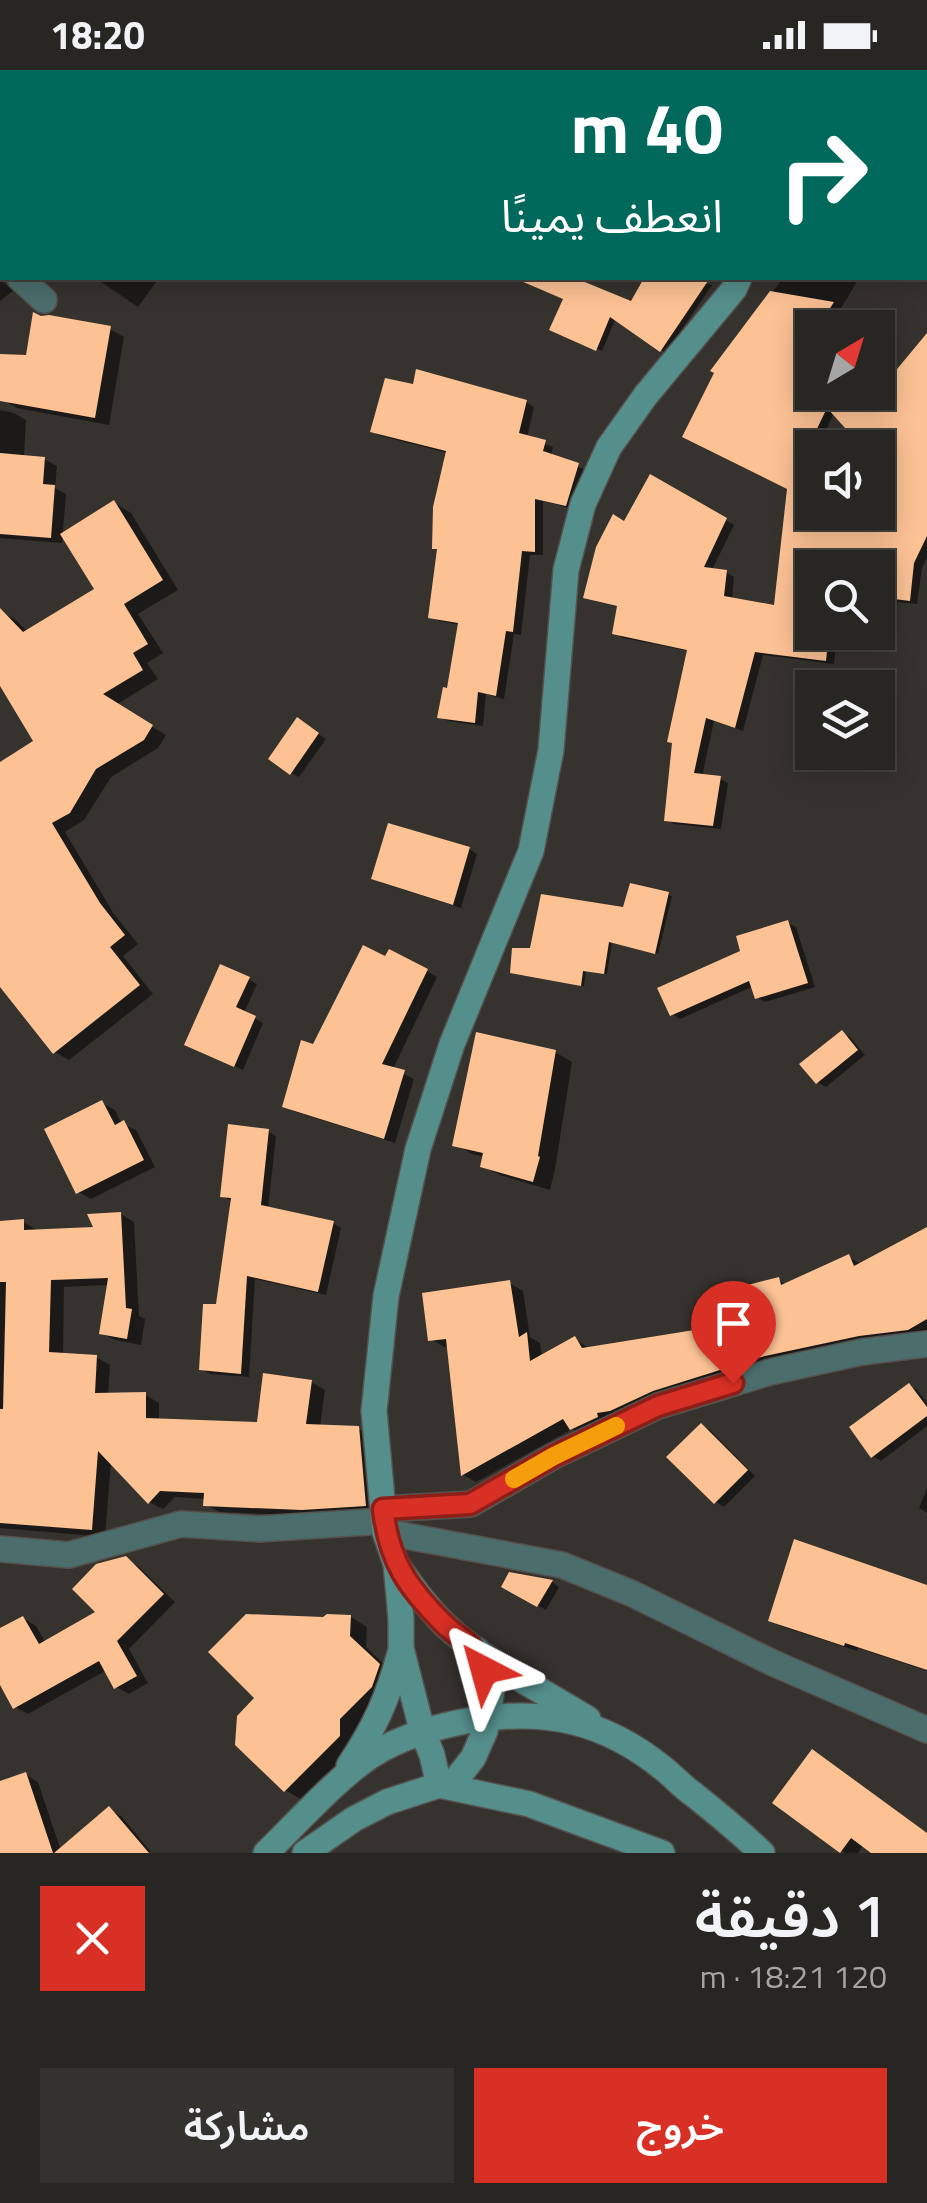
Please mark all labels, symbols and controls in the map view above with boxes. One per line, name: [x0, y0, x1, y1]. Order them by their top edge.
text: 18:20: [50, 6, 145, 64]
text: 40 m: [570, 74, 723, 180]
icon: right: [758, 110, 888, 240]
text: انعطف يمينًا: [501, 181, 723, 249]
north arrow: [795, 310, 895, 410]
map controls: [795, 310, 895, 770]
button: sound: [795, 430, 895, 530]
button: search: [795, 550, 895, 650]
button: layers: [795, 670, 895, 770]
pin: [691, 1281, 776, 1384]
icon: arrive: [706, 1296, 761, 1351]
position arrow: [432, 1618, 536, 1722]
text: 1 دقيقة: [695, 1869, 887, 1960]
button: close: [40, 1886, 145, 1991]
text: 120 m · 18:21: [700, 1952, 887, 2000]
button: مشاركة: [40, 2068, 454, 2183]
button: خروج: [474, 2068, 887, 2183]

